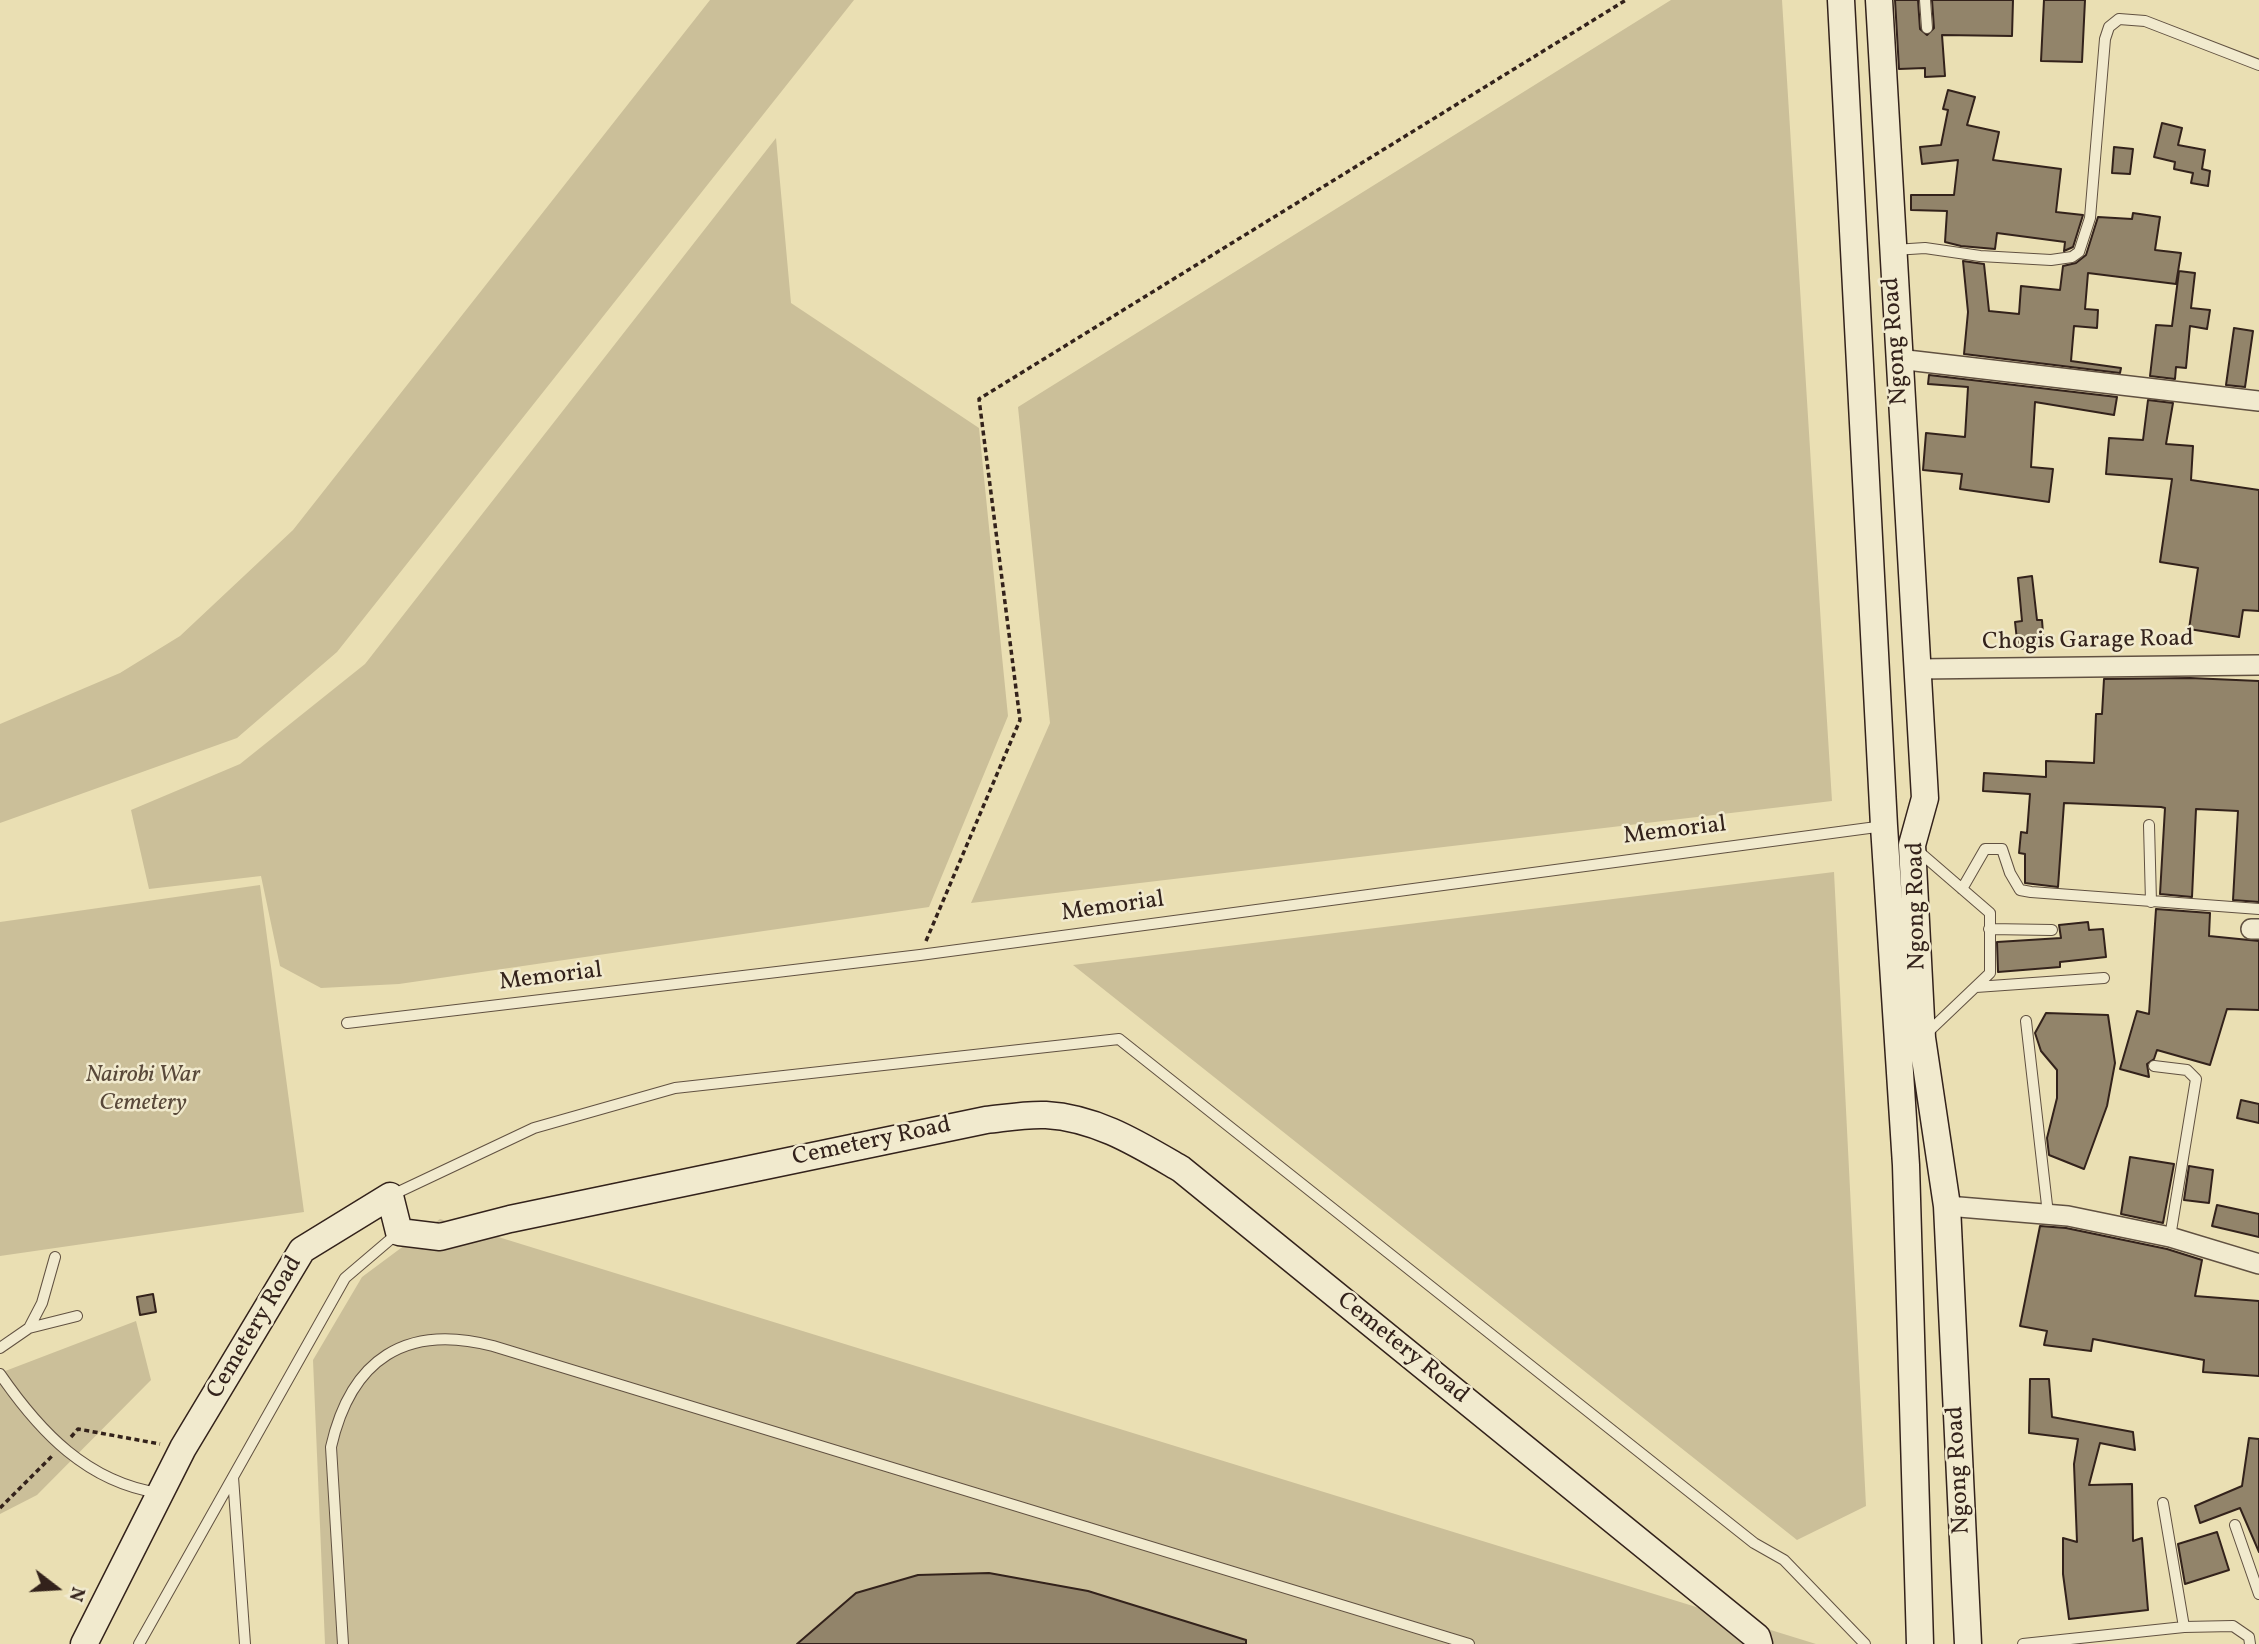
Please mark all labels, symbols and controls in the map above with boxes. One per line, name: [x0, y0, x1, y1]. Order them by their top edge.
street label: Ngong Road: [1878, 276, 1916, 406]
street label: Chogis Garage Road: [1982, 626, 2194, 658]
street label: Memorial: [1622, 811, 1728, 853]
street label: Ngong Road: [1902, 842, 1934, 970]
street label: Memorial: [1060, 887, 1166, 929]
street label: Memorial: [498, 957, 604, 999]
park label: Nairobi War Cemetery: [86, 1063, 200, 1119]
street label: Cemetery Road: [790, 1112, 954, 1174]
street label: Cemetery Road: [202, 1251, 310, 1405]
street label: Cemetery Road: [1330, 1287, 1474, 1411]
street label: Ngong Road: [1942, 1405, 1978, 1535]
north arrow: [21, 1553, 91, 1623]
text: N: [62, 1584, 91, 1605]

